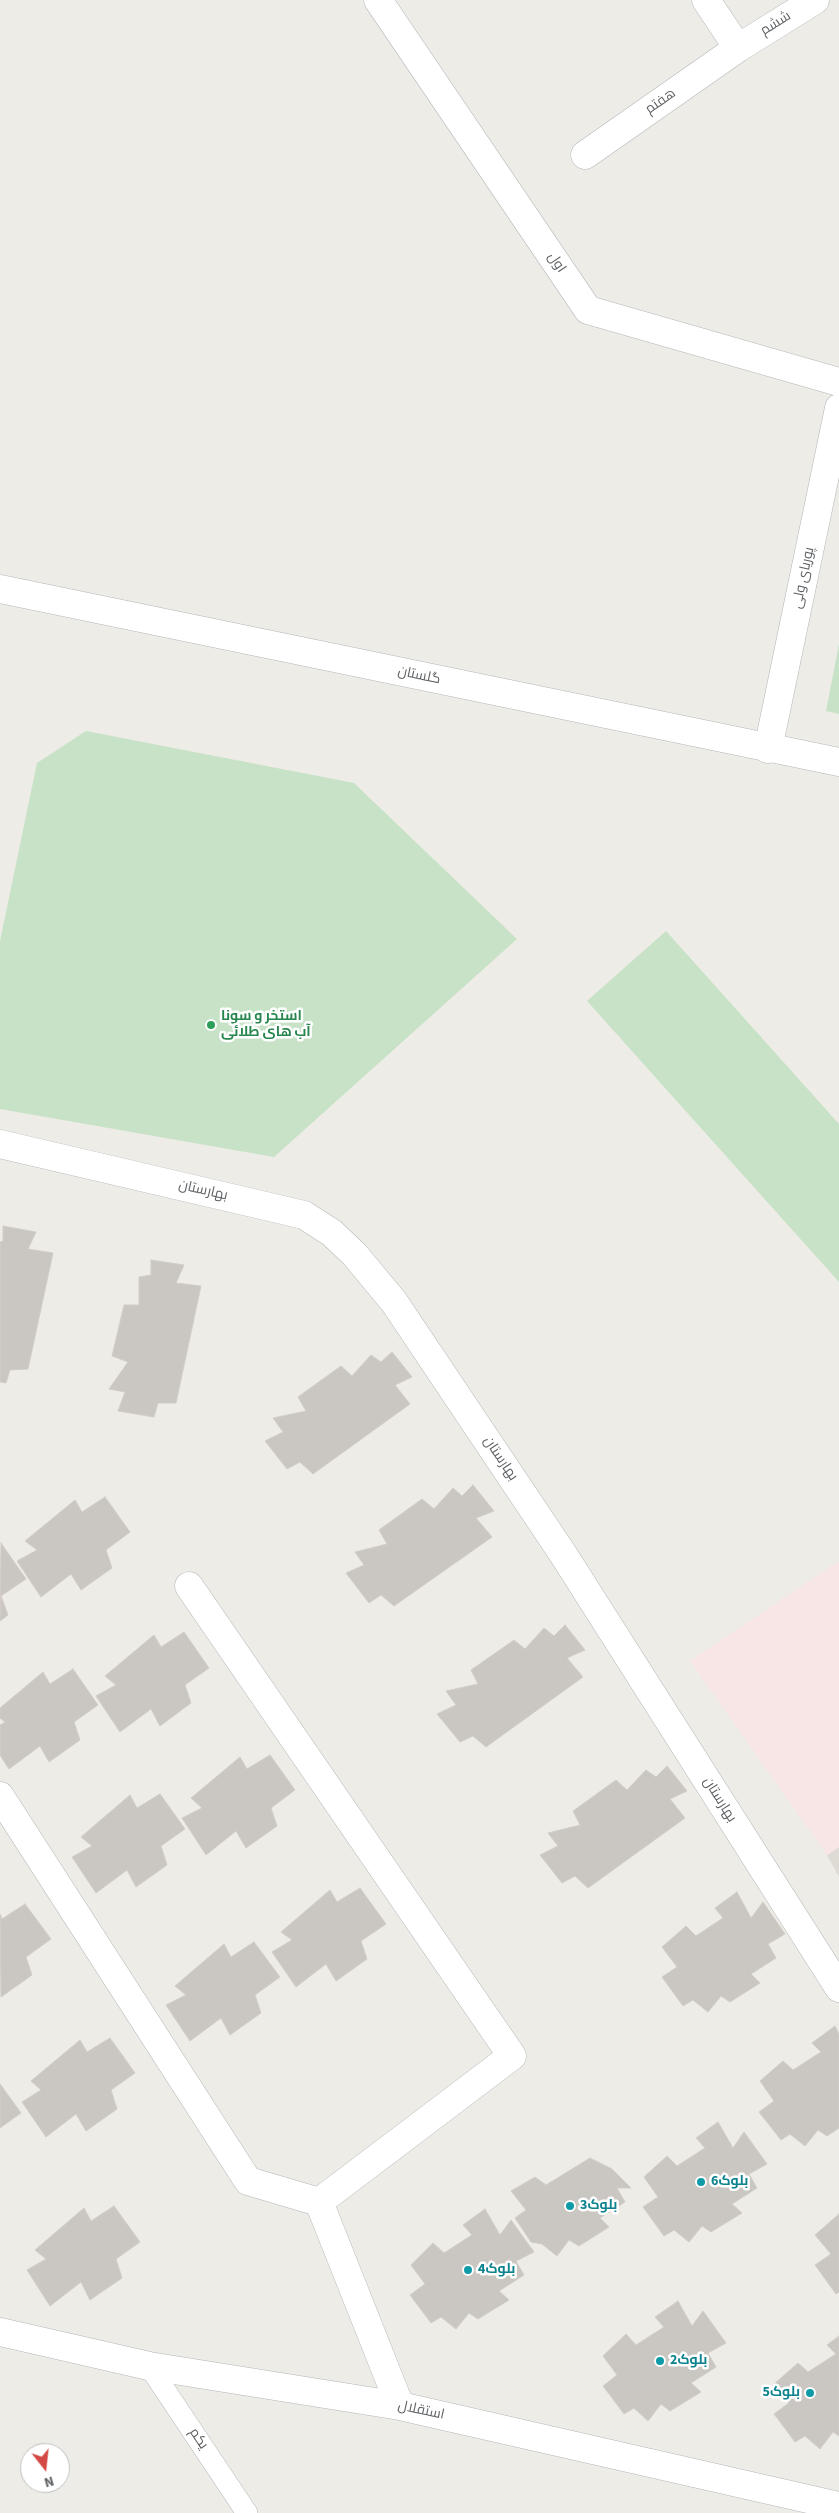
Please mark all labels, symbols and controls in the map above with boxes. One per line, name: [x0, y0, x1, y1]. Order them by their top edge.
street label: ششم: [758, 8, 794, 40]
street label: هفتم: [642, 86, 680, 118]
street label: اول: [543, 250, 569, 276]
street label: پوریای ولی: [789, 546, 819, 610]
street label: گلستان: [396, 663, 442, 689]
place label: استخر و سونا آب های طلائی: [221, 1009, 311, 1042]
marker: استخر و سونا آب های طلائی: [205, 1019, 217, 1031]
street label: بهارستان: [177, 1177, 229, 1205]
street label: بهارستان: [479, 1434, 521, 1484]
street label: بهارستان: [699, 1774, 739, 1826]
place label: بلوک6: [711, 2174, 748, 2190]
marker: بلوک6: [695, 2176, 707, 2188]
place label: بلوک3: [580, 2198, 617, 2214]
marker: بلوک3: [564, 2200, 576, 2212]
place label: بلوک4: [478, 2262, 515, 2278]
marker: بلوک4: [462, 2264, 474, 2276]
place label: بلوک2: [670, 2353, 707, 2369]
marker: بلوک2: [654, 2355, 666, 2367]
place label: بلوک5: [763, 2385, 800, 2401]
marker: بلوک5: [804, 2387, 816, 2399]
street label: استقلال: [396, 2398, 446, 2424]
street label: یکم: [185, 2425, 211, 2453]
north arrow: [20, 2443, 70, 2493]
text: N: [42, 2471, 56, 2492]

